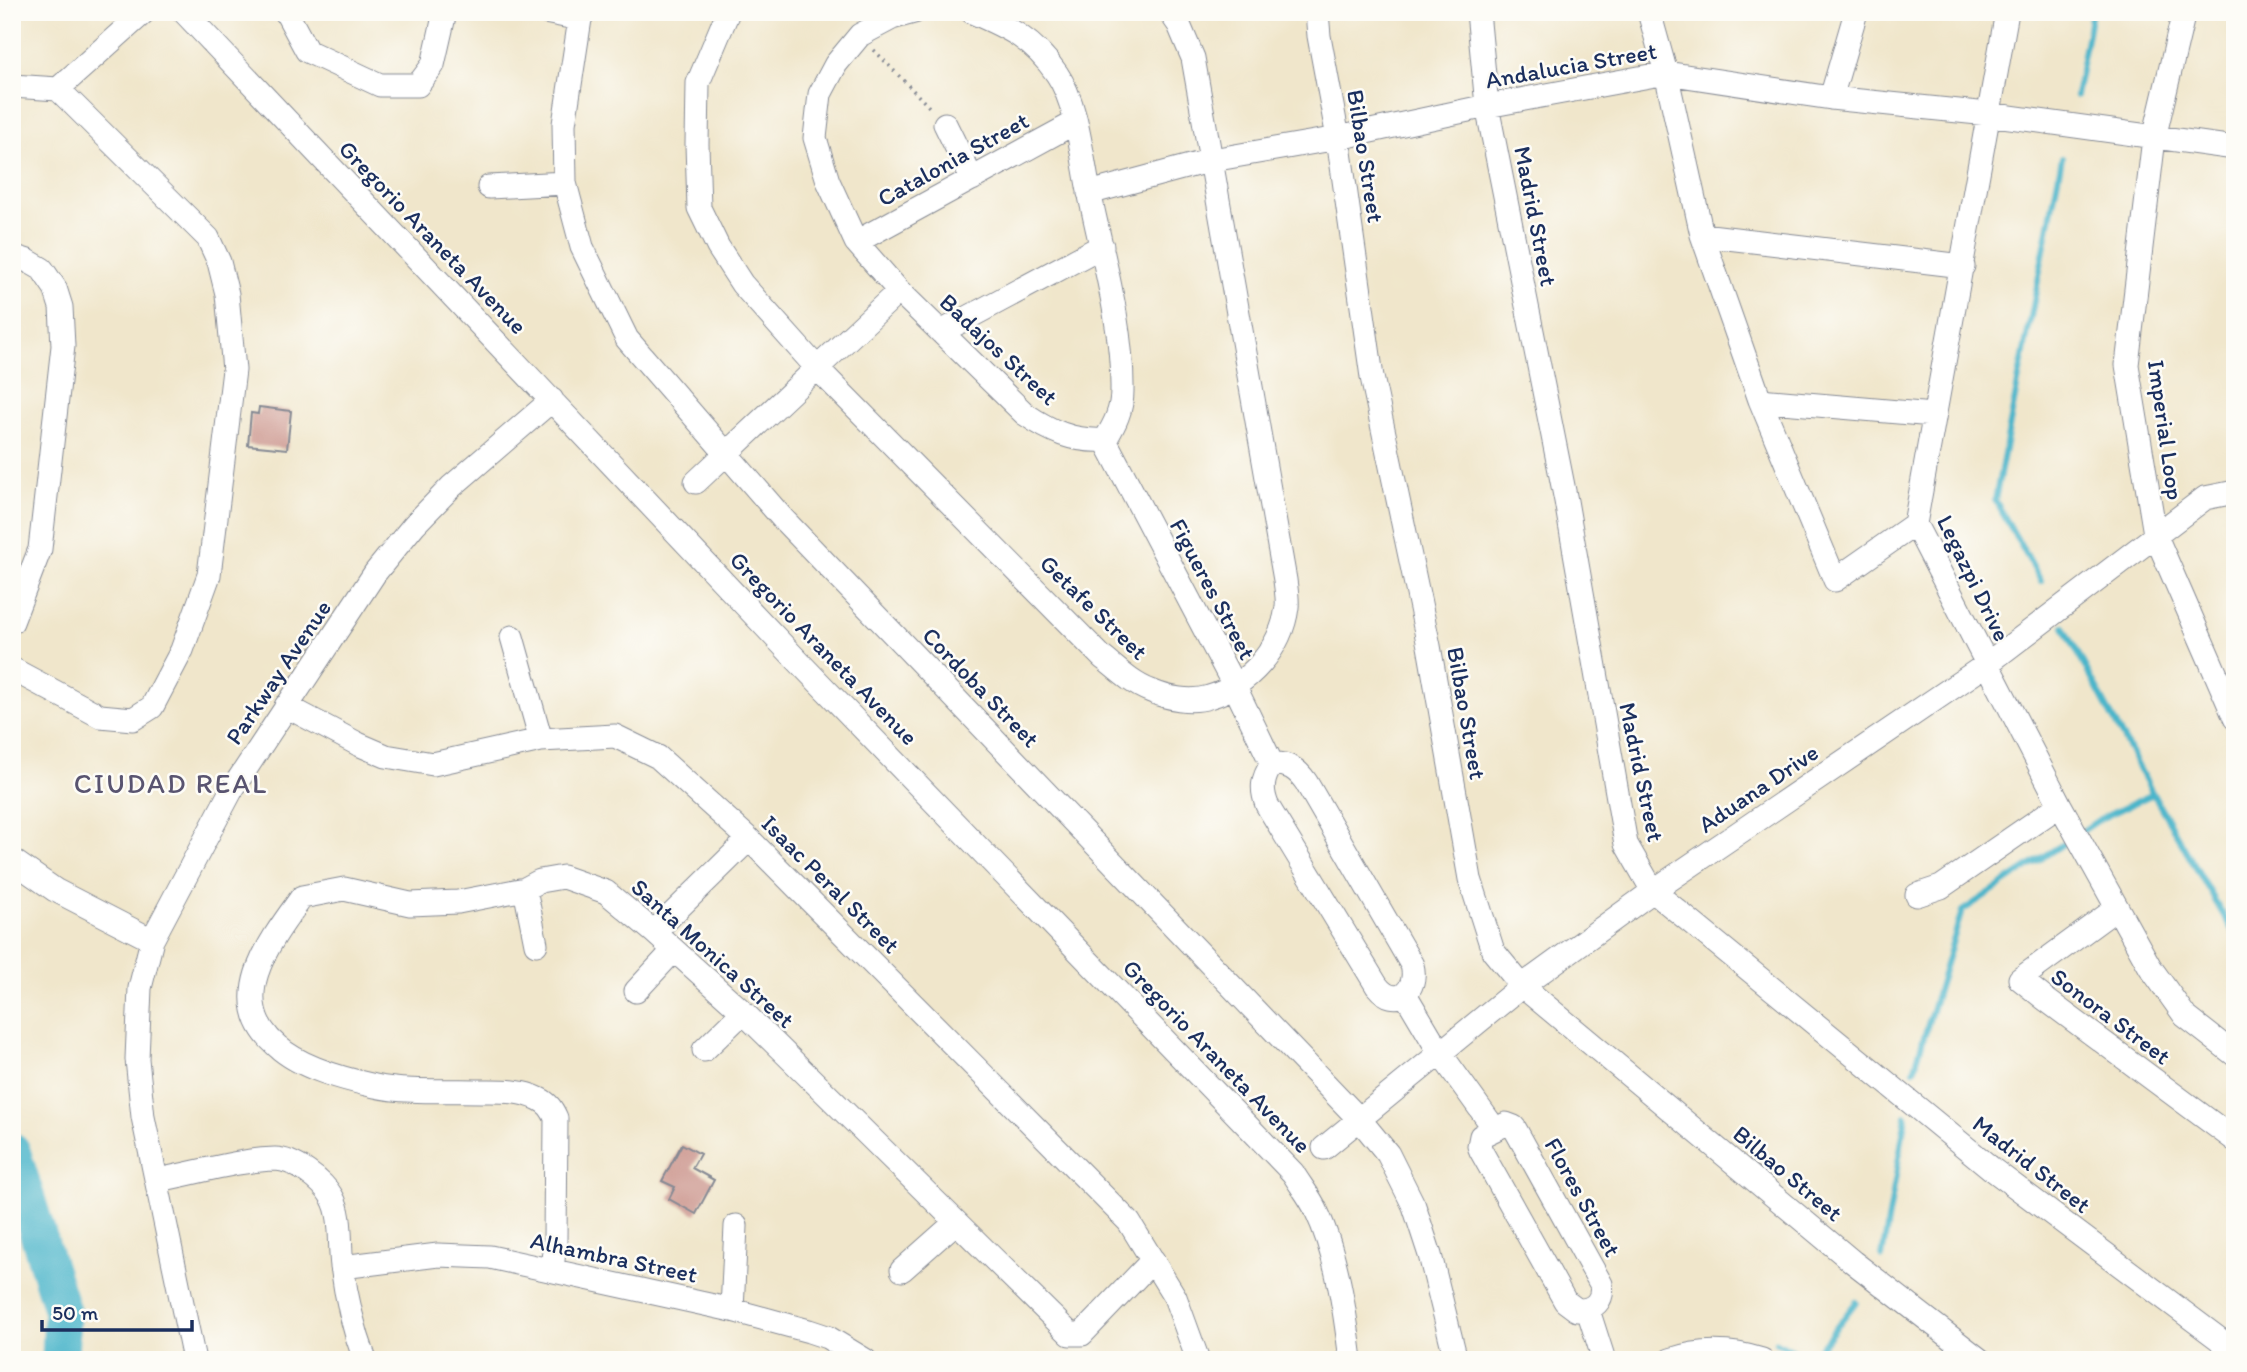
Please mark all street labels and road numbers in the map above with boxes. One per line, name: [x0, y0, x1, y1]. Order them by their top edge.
street label: Andalucia Street: [1483, 36, 1659, 94]
street label: Bilbao Street: [1341, 87, 1391, 225]
street label: Catalonia Street: [872, 106, 1034, 212]
street label: Gregorio Araneta Avenue: [333, 134, 533, 340]
street label: Madrid Street: [1508, 144, 1564, 288]
street label: Badajos Street: [934, 287, 1064, 411]
street label: Imperial Loop: [2142, 358, 2190, 502]
street label: Legazpi Drive: [1931, 510, 2017, 646]
street label: Figueres Street: [1164, 513, 1262, 665]
street label: Gregorio Araneta Avenue: [724, 545, 924, 751]
street label: Getafe Street: [1034, 548, 1154, 666]
street label: Parkway Avenue: [219, 594, 337, 750]
street label: Cordoba Street: [916, 621, 1046, 753]
street label: Bilbao Street: [1441, 644, 1493, 782]
street label: Madrid Street: [1613, 700, 1671, 844]
street label: Aduana Drive: [1693, 737, 1823, 839]
street label: Isaac Peral Street: [756, 809, 906, 959]
street label: Santa Monica Street: [625, 872, 801, 1034]
street label: Gregorio Araneta Avenue: [1117, 953, 1317, 1159]
street label: Sonora Street: [2045, 962, 2177, 1070]
street label: Madrid Street: [1967, 1109, 2097, 1219]
street label: Bilbao Street: [1727, 1119, 1849, 1227]
street label: Flores Street: [1538, 1132, 1628, 1262]
street label: Alhambra Street: [528, 1225, 700, 1289]

